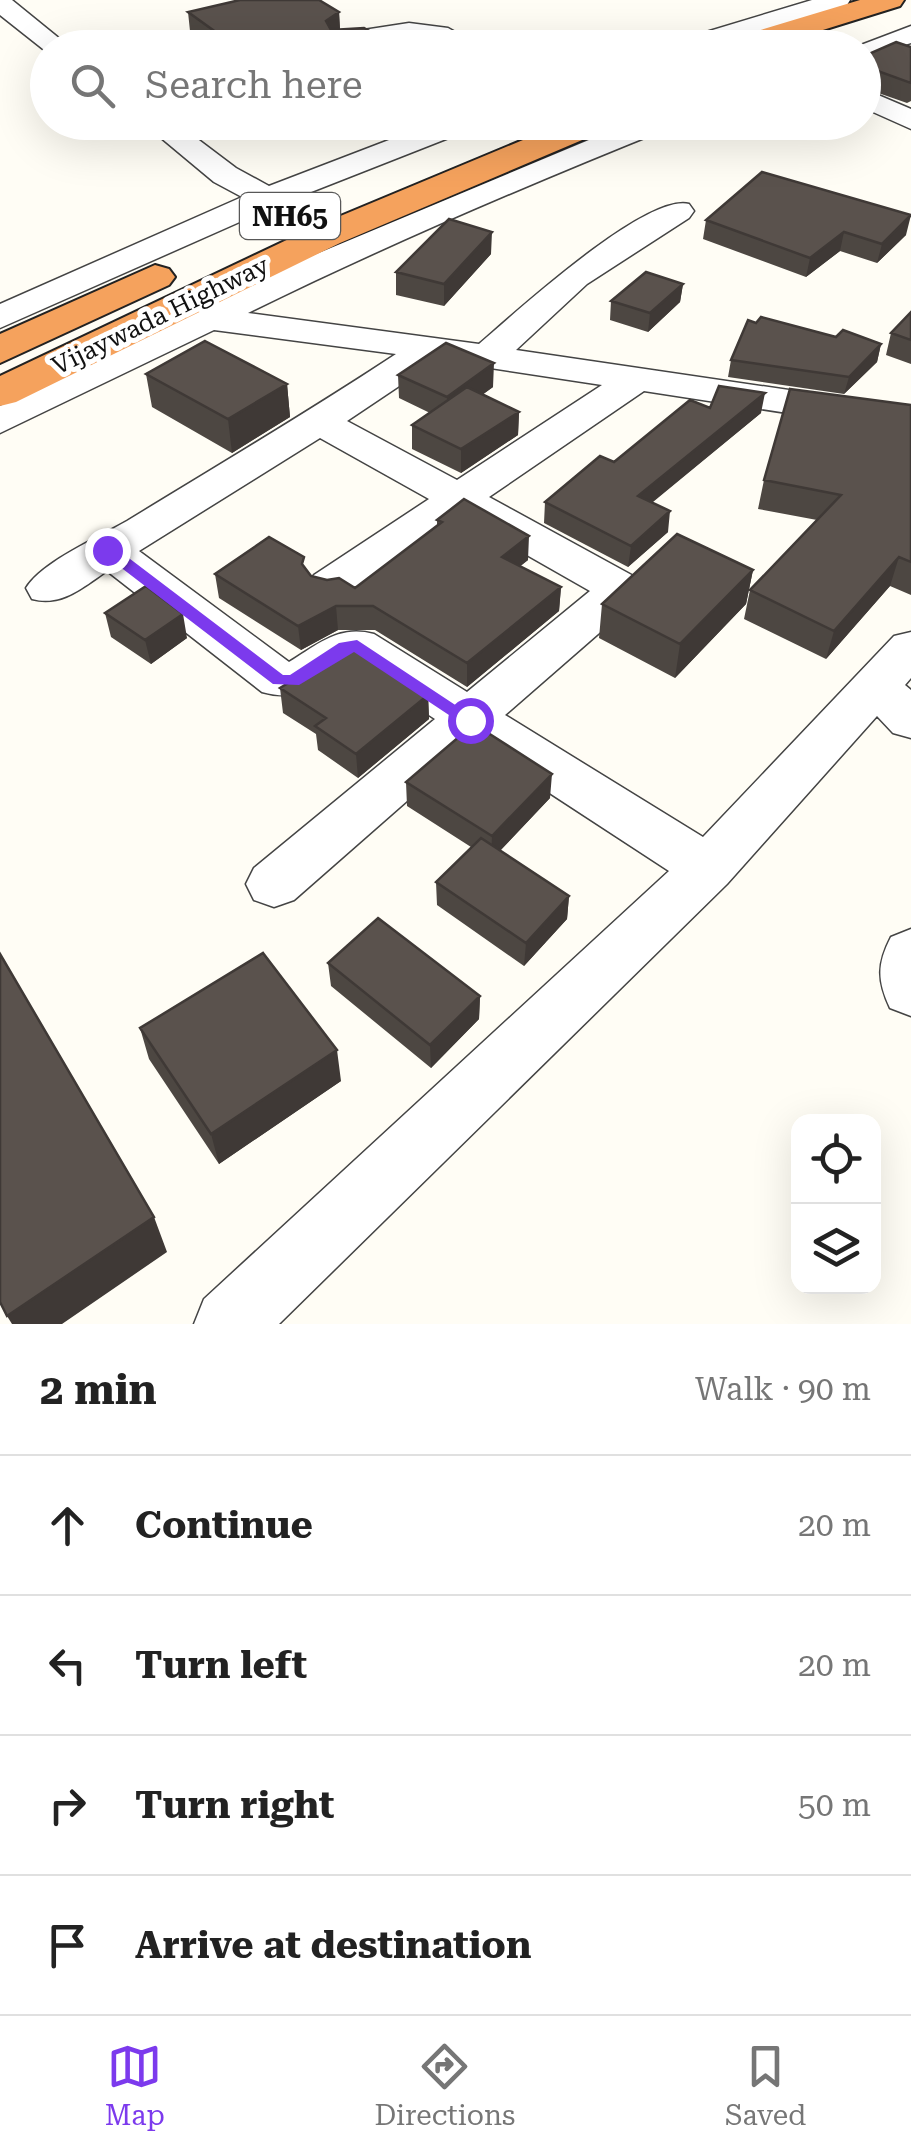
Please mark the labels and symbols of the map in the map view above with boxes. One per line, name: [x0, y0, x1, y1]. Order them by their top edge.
road number: NH65: [240, 193, 340, 239]
street label: Vijaywada Highway: [47, 250, 274, 381]
route end: [85, 528, 131, 574]
route start: [448, 698, 494, 744]

